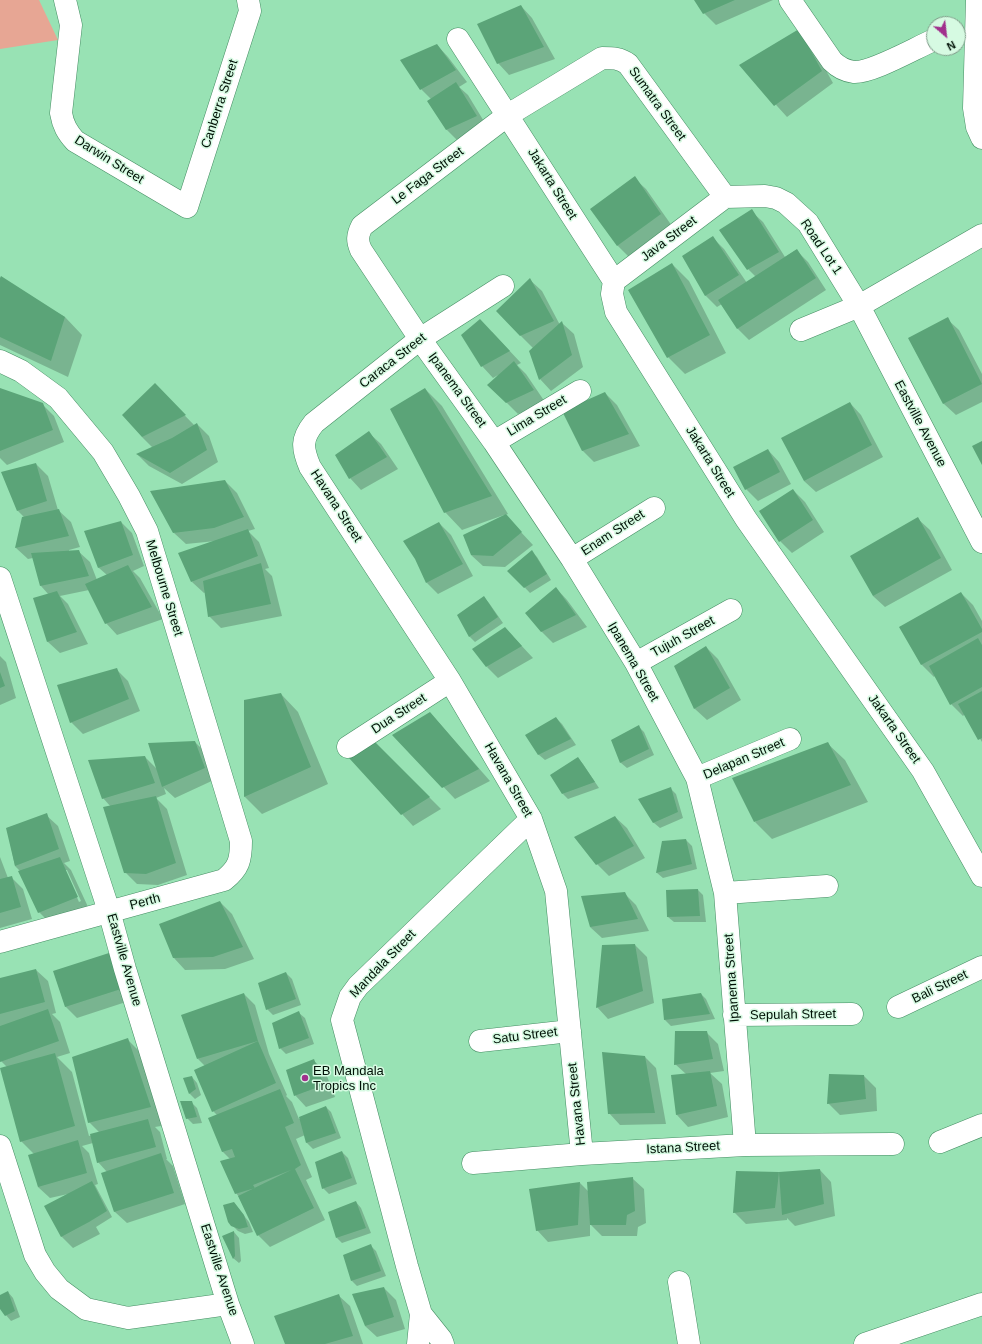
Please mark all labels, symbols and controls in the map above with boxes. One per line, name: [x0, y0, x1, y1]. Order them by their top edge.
north arrow: [926, 16, 966, 56]
text: N: [945, 39, 957, 53]
street label: Canberra Street: [198, 58, 242, 150]
street label: Sumatra Street: [625, 64, 689, 144]
street label: Darwin Street: [71, 133, 147, 187]
street label: Le Faga Street: [389, 144, 467, 208]
street label: Jakarta Street: [524, 146, 580, 222]
street label: Java Street: [638, 213, 700, 265]
street label: Road Lot 1: [797, 216, 845, 278]
street label: Caraca Street: [357, 330, 429, 392]
street label: Ipanema Street: [425, 349, 489, 431]
street label: Eastville Avenue: [891, 378, 949, 470]
street label: Lima Street: [504, 392, 570, 440]
street label: Jakarta Street: [682, 424, 738, 500]
street label: Havana Street: [307, 467, 365, 545]
street label: Enam Street: [578, 507, 648, 559]
street label: Melbourne Street: [142, 538, 186, 638]
street label: Tujuh Street: [648, 613, 718, 661]
street label: Ipanema Street: [604, 620, 662, 704]
street label: Dua Street: [369, 691, 429, 737]
street label: Jakarta Street: [864, 691, 924, 767]
street label: Delapan Street: [701, 735, 787, 783]
street label: Havana Street: [480, 740, 536, 820]
street label: Perth: [128, 890, 162, 914]
street label: Eastville Avenue: [103, 912, 145, 1008]
street label: Mandala Street: [347, 927, 419, 1001]
street label: Ipanema Street: [721, 933, 743, 1023]
street label: Bali Street: [910, 967, 970, 1007]
street label: Sepulah Street: [750, 1006, 836, 1024]
street label: Satu Street: [492, 1024, 558, 1048]
street label: Havana Street: [565, 1062, 589, 1146]
place label: EB Mandala Tropics Inc: [313, 1063, 384, 1094]
marker: EB Mandala Tropics Inc: [300, 1073, 310, 1083]
street label: Istana Street: [646, 1138, 720, 1158]
street label: Eastville Avenue: [197, 1222, 241, 1318]

